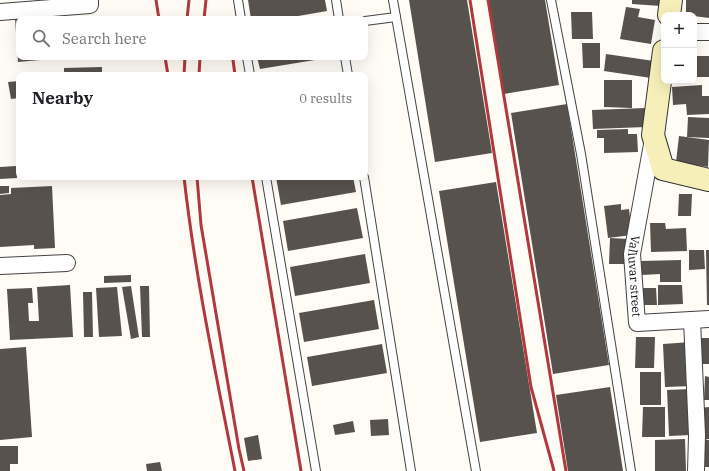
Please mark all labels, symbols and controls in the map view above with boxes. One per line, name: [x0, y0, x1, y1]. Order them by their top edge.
map controls: [661, 12, 697, 84]
button: +: [661, 12, 697, 48]
search box: [16, 16, 368, 60]
icon: search: [30, 27, 52, 49]
text: Search here: [62, 29, 147, 48]
button: −: [661, 48, 697, 84]
text: Nearby: [32, 87, 93, 109]
text: 0 results: [299, 90, 352, 107]
street label: Valluvar street: [625, 234, 645, 317]

